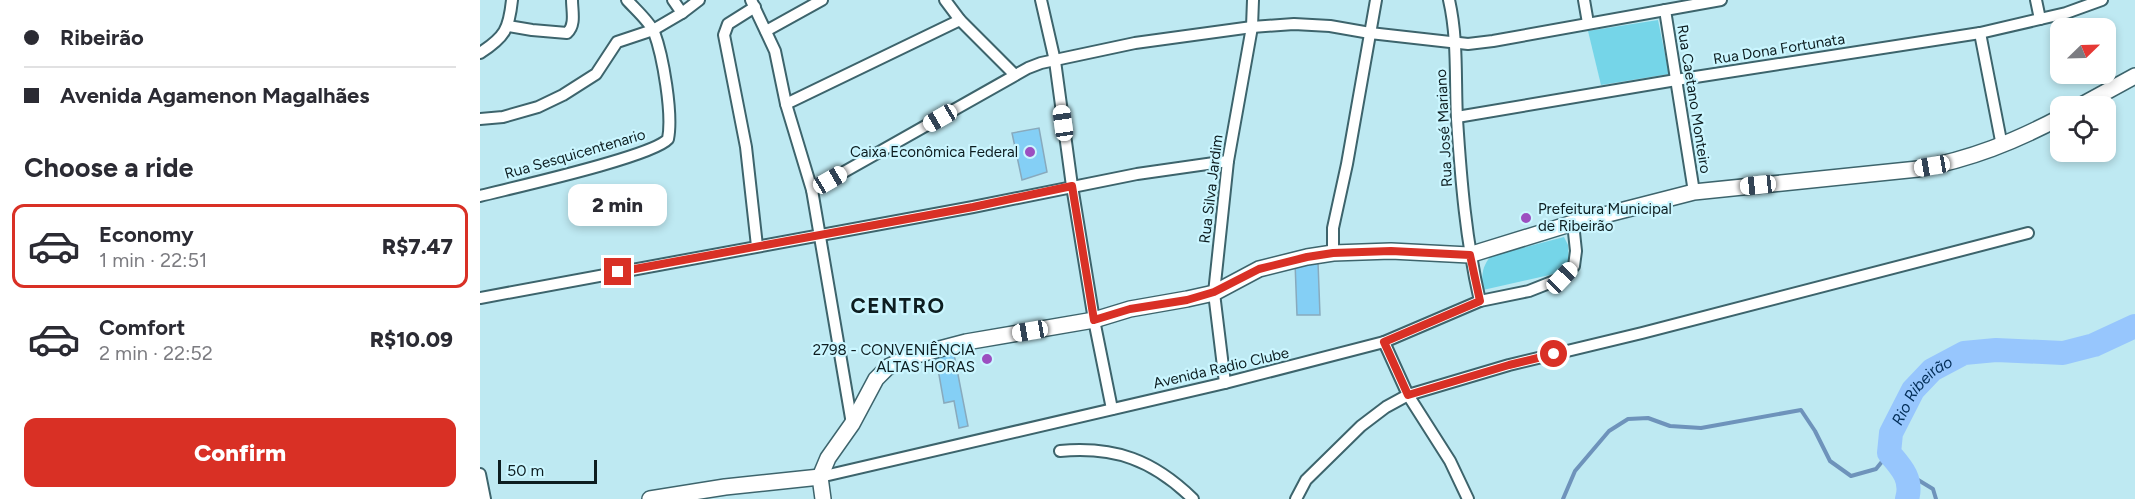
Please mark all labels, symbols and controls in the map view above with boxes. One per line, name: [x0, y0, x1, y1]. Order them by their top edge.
north arrow: [2050, 18, 2116, 84]
map controls: [2050, 18, 2116, 162]
street label: Rua Caetano Monteiro: [1673, 23, 1715, 175]
text: Ribeirão: [60, 24, 144, 51]
street label: Rua Dona Fortunata: [1712, 30, 1846, 68]
street label: Rua José Mariano: [1432, 68, 1456, 187]
text: Avenida Agamenon Magalhães: [60, 82, 370, 109]
button: locate: [2050, 96, 2116, 162]
car: [920, 101, 960, 135]
car: [1052, 104, 1074, 142]
street label: Rua Sesquicentenario: [502, 125, 648, 183]
street label: Rua Silva Jardim: [1195, 134, 1227, 244]
place label: Caixa Econômica Federal: [850, 143, 1018, 161]
marker: Caixa Econômica Federal: [1023, 145, 1037, 159]
text: Choose a ride: [24, 151, 193, 184]
car: [1913, 154, 1951, 178]
car: [810, 163, 850, 197]
car: [1739, 174, 1777, 196]
callout: 2 min: [568, 185, 668, 227]
text: 2 min: [592, 193, 643, 217]
place label: Prefeitura Municipal de Ribeirão: [1538, 200, 1672, 235]
marker: Prefeitura Municipal de Ribeirão: [1519, 211, 1533, 225]
icon: car: [27, 219, 81, 273]
text: Economy: [99, 221, 194, 248]
text: R$7.47: [382, 233, 453, 260]
text: 1 min · 22:51: [99, 248, 207, 272]
route end: [604, 258, 631, 285]
car: [1543, 259, 1581, 297]
district label: CENTRO: [850, 293, 946, 318]
icon: car: [27, 312, 81, 366]
text: Comfort: [99, 314, 185, 341]
car: [1011, 319, 1049, 343]
text: R$10.09: [370, 326, 453, 353]
route start: [1540, 340, 1567, 367]
text: 2 min · 22:52: [99, 341, 213, 365]
place label: 2798 - CONVENIÊNCIA ALTAS HORAS: [813, 341, 975, 376]
street label: Avenida Radio Clube: [1151, 344, 1291, 392]
marker: 2798 - CONVENIÊNCIA ALTAS HORAS: [980, 352, 994, 366]
water label: Rio Ribeirão: [1888, 352, 1956, 428]
button: Confirm: [24, 418, 456, 487]
scale bar: [498, 457, 597, 484]
text: 50 m: [507, 461, 544, 480]

